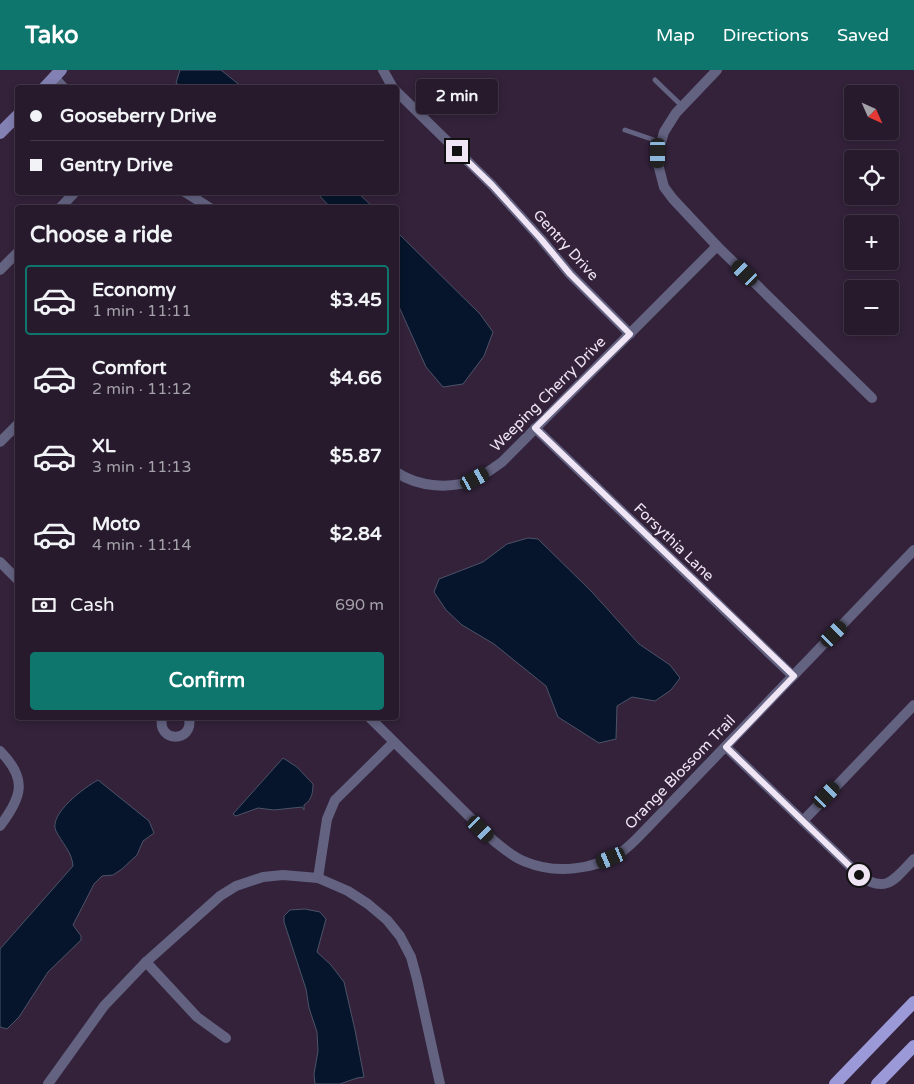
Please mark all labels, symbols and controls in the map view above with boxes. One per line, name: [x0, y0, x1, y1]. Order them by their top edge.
text: Tako: [25, 21, 79, 50]
text: Map: [656, 24, 695, 46]
text: Directions: [723, 24, 809, 46]
text: Saved: [837, 24, 889, 46]
callout: 2 min: [416, 78, 498, 114]
north arrow: [844, 85, 899, 140]
map controls: [844, 85, 899, 335]
text: 2 min: [436, 86, 478, 106]
text: Gooseberry Drive: [60, 105, 217, 127]
car: [650, 138, 665, 168]
route end: [446, 140, 468, 162]
button: locate: [844, 150, 899, 205]
text: Gentry Drive: [60, 154, 173, 176]
street label: Gentry Drive: [529, 206, 603, 284]
button: +: [844, 215, 899, 270]
text: Choose a ride: [30, 222, 173, 248]
car: [728, 257, 761, 289]
icon: car: [32, 278, 77, 323]
text: Economy: [92, 279, 176, 301]
button: −: [844, 280, 899, 335]
text: $3.45: [330, 289, 382, 311]
text: 1 min · 11:11: [92, 301, 191, 321]
street label: Weeping Cherry Drive: [487, 333, 609, 455]
icon: car: [32, 356, 77, 401]
text: Comfort: [92, 357, 166, 379]
text: $4.66: [330, 367, 382, 389]
text: 2 min · 11:12: [92, 379, 191, 399]
icon: car: [32, 434, 77, 479]
text: XL: [92, 435, 116, 457]
text: $5.87: [330, 445, 382, 467]
text: 3 min · 11:13: [92, 457, 191, 477]
car: [458, 465, 491, 493]
street label: Forsythia Lane: [630, 499, 718, 585]
icon: car: [32, 512, 77, 557]
text: Moto: [92, 513, 140, 535]
text: $2.84: [330, 523, 382, 545]
text: 4 min · 11:14: [92, 535, 191, 555]
icon: cash: [30, 591, 58, 619]
text: Cash: [70, 594, 115, 616]
text: 690 m: [335, 595, 384, 615]
car: [818, 618, 849, 650]
button: Confirm: [30, 652, 384, 710]
street label: Orange Blossom Trail: [621, 711, 739, 833]
car: [811, 779, 842, 811]
car: [465, 813, 496, 845]
car: [594, 845, 627, 871]
route start: [848, 864, 870, 886]

